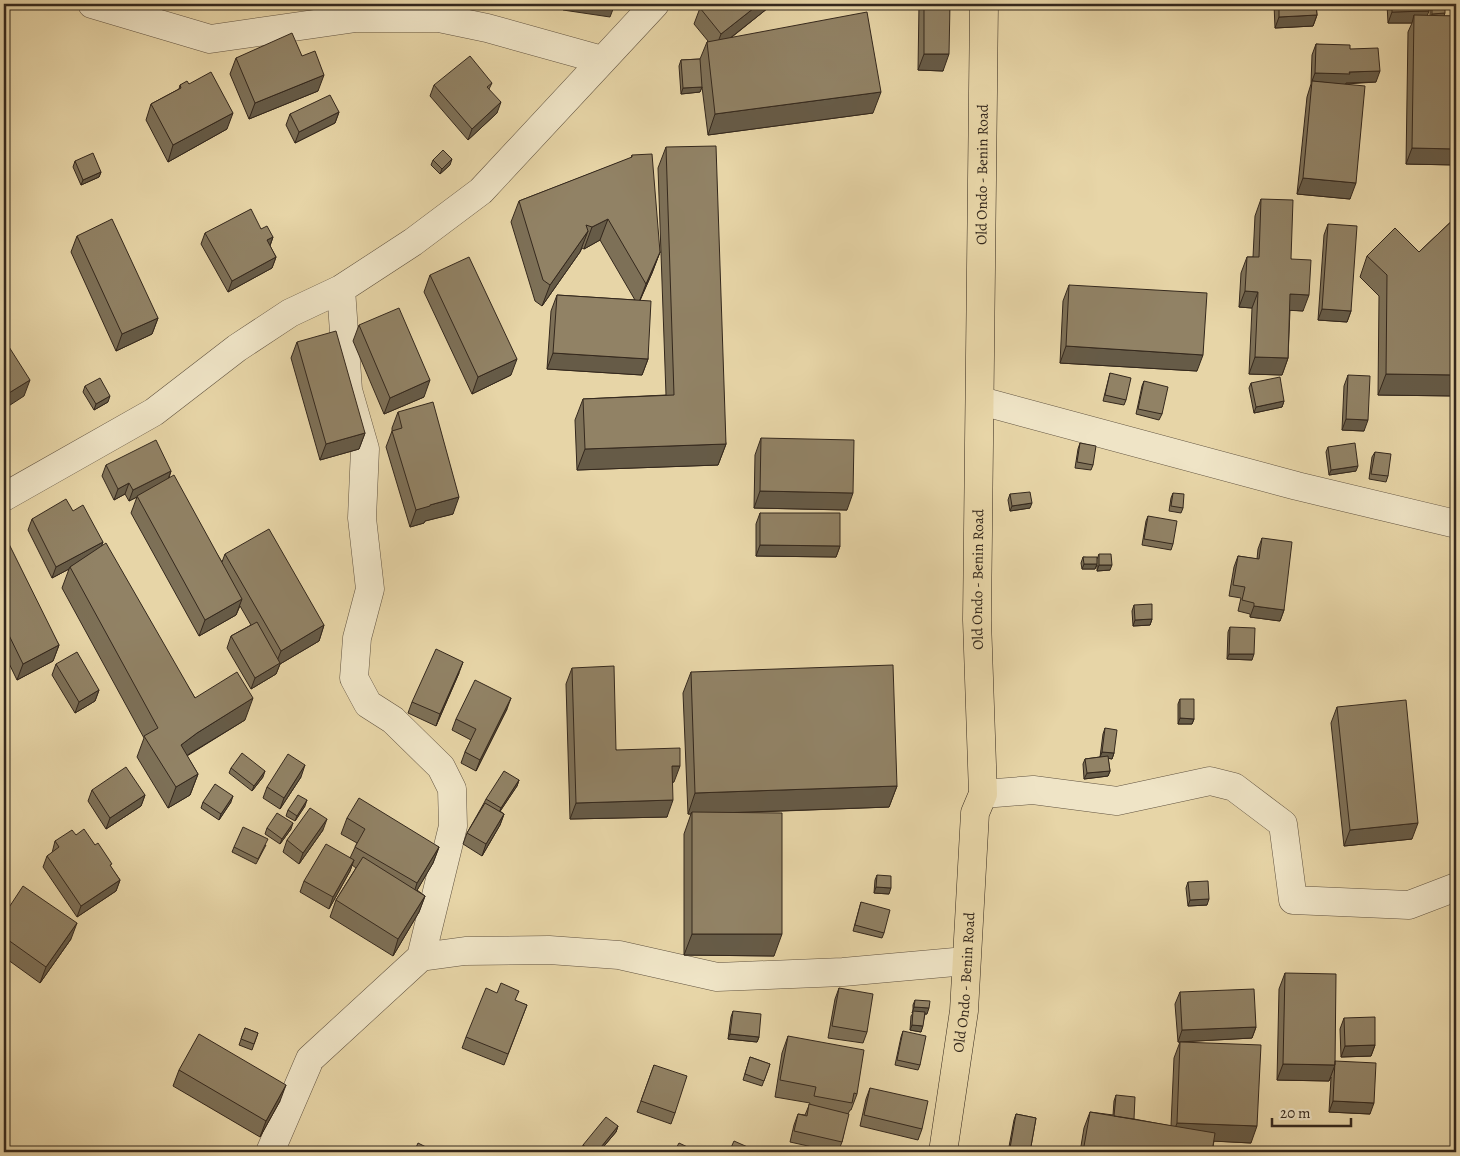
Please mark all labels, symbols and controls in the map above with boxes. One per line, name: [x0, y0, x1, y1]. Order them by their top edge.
street label: Old Ondo - Benin Road: [971, 103, 993, 245]
street label: Old Ondo - Benin Road: [967, 508, 988, 650]
street label: Old Ondo - Benin Road: [948, 911, 980, 1054]
scale bar: [1272, 1096, 1351, 1128]
text: 20 m: [1280, 1103, 1311, 1123]

